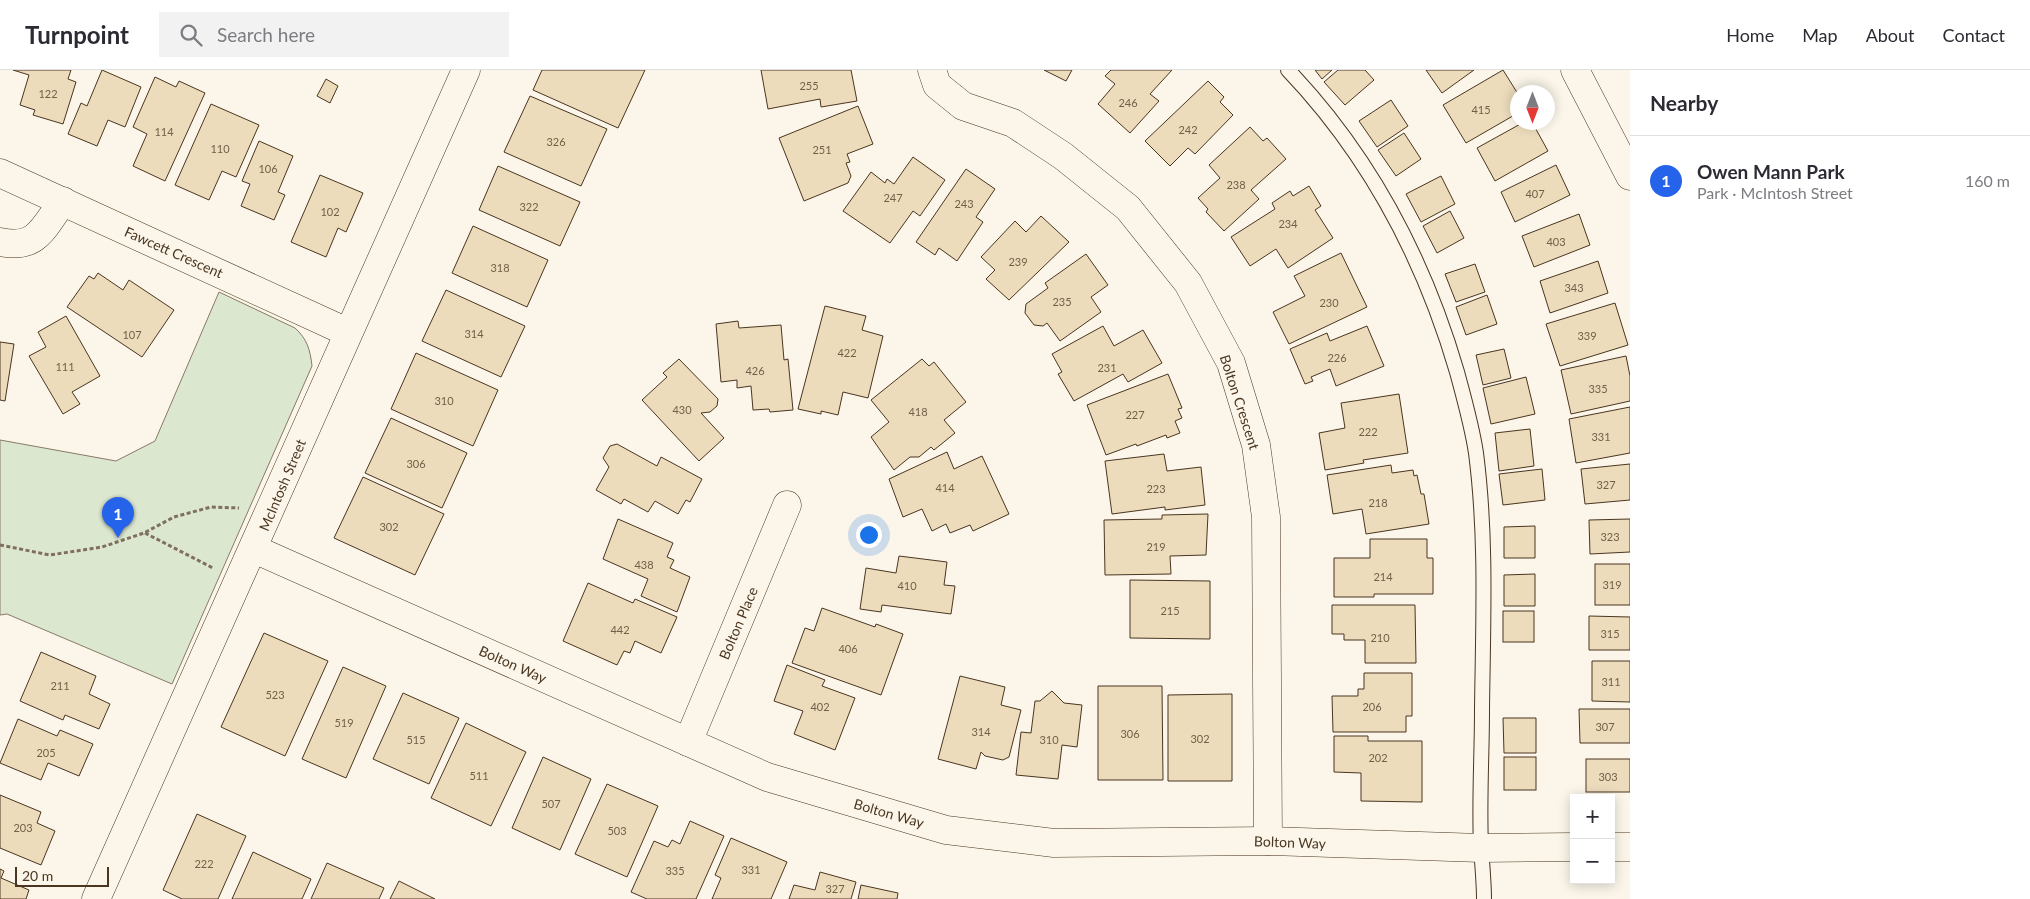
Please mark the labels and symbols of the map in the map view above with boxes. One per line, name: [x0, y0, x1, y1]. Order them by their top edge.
house number: 255: [799, 79, 819, 92]
north arrow: [1510, 85, 1555, 130]
house number: 122: [38, 87, 58, 100]
house number: 246: [1118, 96, 1138, 109]
house number: 415: [1471, 103, 1491, 116]
house number: 242: [1178, 123, 1198, 136]
house number: 114: [154, 125, 174, 138]
house number: 326: [546, 135, 566, 148]
house number: 110: [210, 142, 230, 155]
house number: 251: [812, 143, 832, 156]
house number: 106: [258, 162, 278, 175]
house number: 238: [1226, 178, 1246, 191]
house number: 407: [1525, 187, 1545, 200]
house number: 247: [883, 191, 903, 204]
house number: 243: [954, 197, 974, 210]
house number: 322: [519, 200, 539, 213]
house number: 102: [320, 205, 340, 218]
house number: 234: [1278, 217, 1298, 230]
street label: Fawcett Crescent: [122, 223, 226, 281]
house number: 403: [1546, 235, 1566, 248]
house number: 239: [1008, 255, 1028, 268]
house number: 318: [490, 261, 510, 274]
house number: 343: [1564, 281, 1584, 294]
house number: 235: [1052, 295, 1072, 308]
house number: 230: [1319, 296, 1339, 309]
house number: 314: [464, 327, 484, 340]
house number: 107: [122, 328, 142, 341]
house number: 339: [1577, 329, 1597, 342]
house number: 422: [837, 346, 857, 359]
house number: 226: [1327, 351, 1347, 364]
street label: Bolton Crescent: [1217, 352, 1263, 452]
house number: 111: [55, 360, 75, 373]
house number: 231: [1097, 361, 1117, 374]
house number: 426: [745, 364, 765, 377]
house number: 335: [1588, 382, 1608, 395]
house number: 310: [434, 394, 454, 407]
house number: 430: [672, 403, 692, 416]
house number: 418: [908, 405, 928, 418]
house number: 227: [1125, 408, 1145, 421]
house number: 222: [1358, 425, 1378, 438]
house number: 331: [1591, 430, 1611, 443]
street label: McIntosh Street: [255, 436, 309, 534]
house number: 306: [406, 457, 426, 470]
house number: 327: [1596, 478, 1616, 491]
house number: 414: [935, 481, 955, 494]
house number: 223: [1146, 482, 1166, 495]
house number: 218: [1368, 496, 1388, 509]
pin: 1: [102, 497, 134, 538]
house number: 302: [379, 520, 399, 533]
your location: [856, 522, 882, 548]
house number: 323: [1600, 530, 1620, 543]
house number: 219: [1146, 540, 1166, 553]
house number: 438: [634, 558, 654, 571]
house number: 214: [1373, 570, 1393, 583]
house number: 319: [1602, 578, 1622, 591]
house number: 410: [897, 579, 917, 592]
street label: Bolton Place: [715, 584, 761, 662]
house number: 215: [1160, 604, 1180, 617]
house number: 442: [610, 623, 630, 636]
house number: 315: [1600, 627, 1620, 640]
house number: 210: [1370, 631, 1390, 644]
street label: Bolton Way: [477, 642, 550, 687]
house number: 406: [838, 642, 858, 655]
house number: 311: [1601, 675, 1621, 688]
house number: 211: [50, 679, 70, 692]
house number: 523: [265, 688, 285, 701]
house number: 402: [810, 700, 830, 713]
house number: 206: [1362, 700, 1382, 713]
house number: 519: [334, 716, 354, 729]
house number: 307: [1595, 720, 1615, 733]
house number: 314: [971, 725, 991, 738]
house number: 306: [1120, 727, 1140, 740]
house number: 302: [1190, 732, 1210, 745]
house number: 515: [406, 733, 426, 746]
house number: 310: [1039, 733, 1059, 746]
house number: 205: [36, 746, 56, 759]
house number: 202: [1368, 751, 1388, 764]
house number: 511: [469, 769, 489, 782]
house number: 303: [1598, 770, 1618, 783]
street label: Bolton Way: [852, 795, 927, 831]
house number: 507: [541, 797, 561, 810]
house number: 203: [13, 821, 33, 834]
house number: 503: [607, 824, 627, 837]
street label: Bolton Way: [1254, 832, 1327, 852]
house number: 222: [194, 857, 214, 870]
house number: 331: [741, 863, 761, 876]
scale bar: [15, 864, 109, 887]
house number: 335: [665, 864, 685, 877]
house number: 327: [825, 882, 845, 895]

